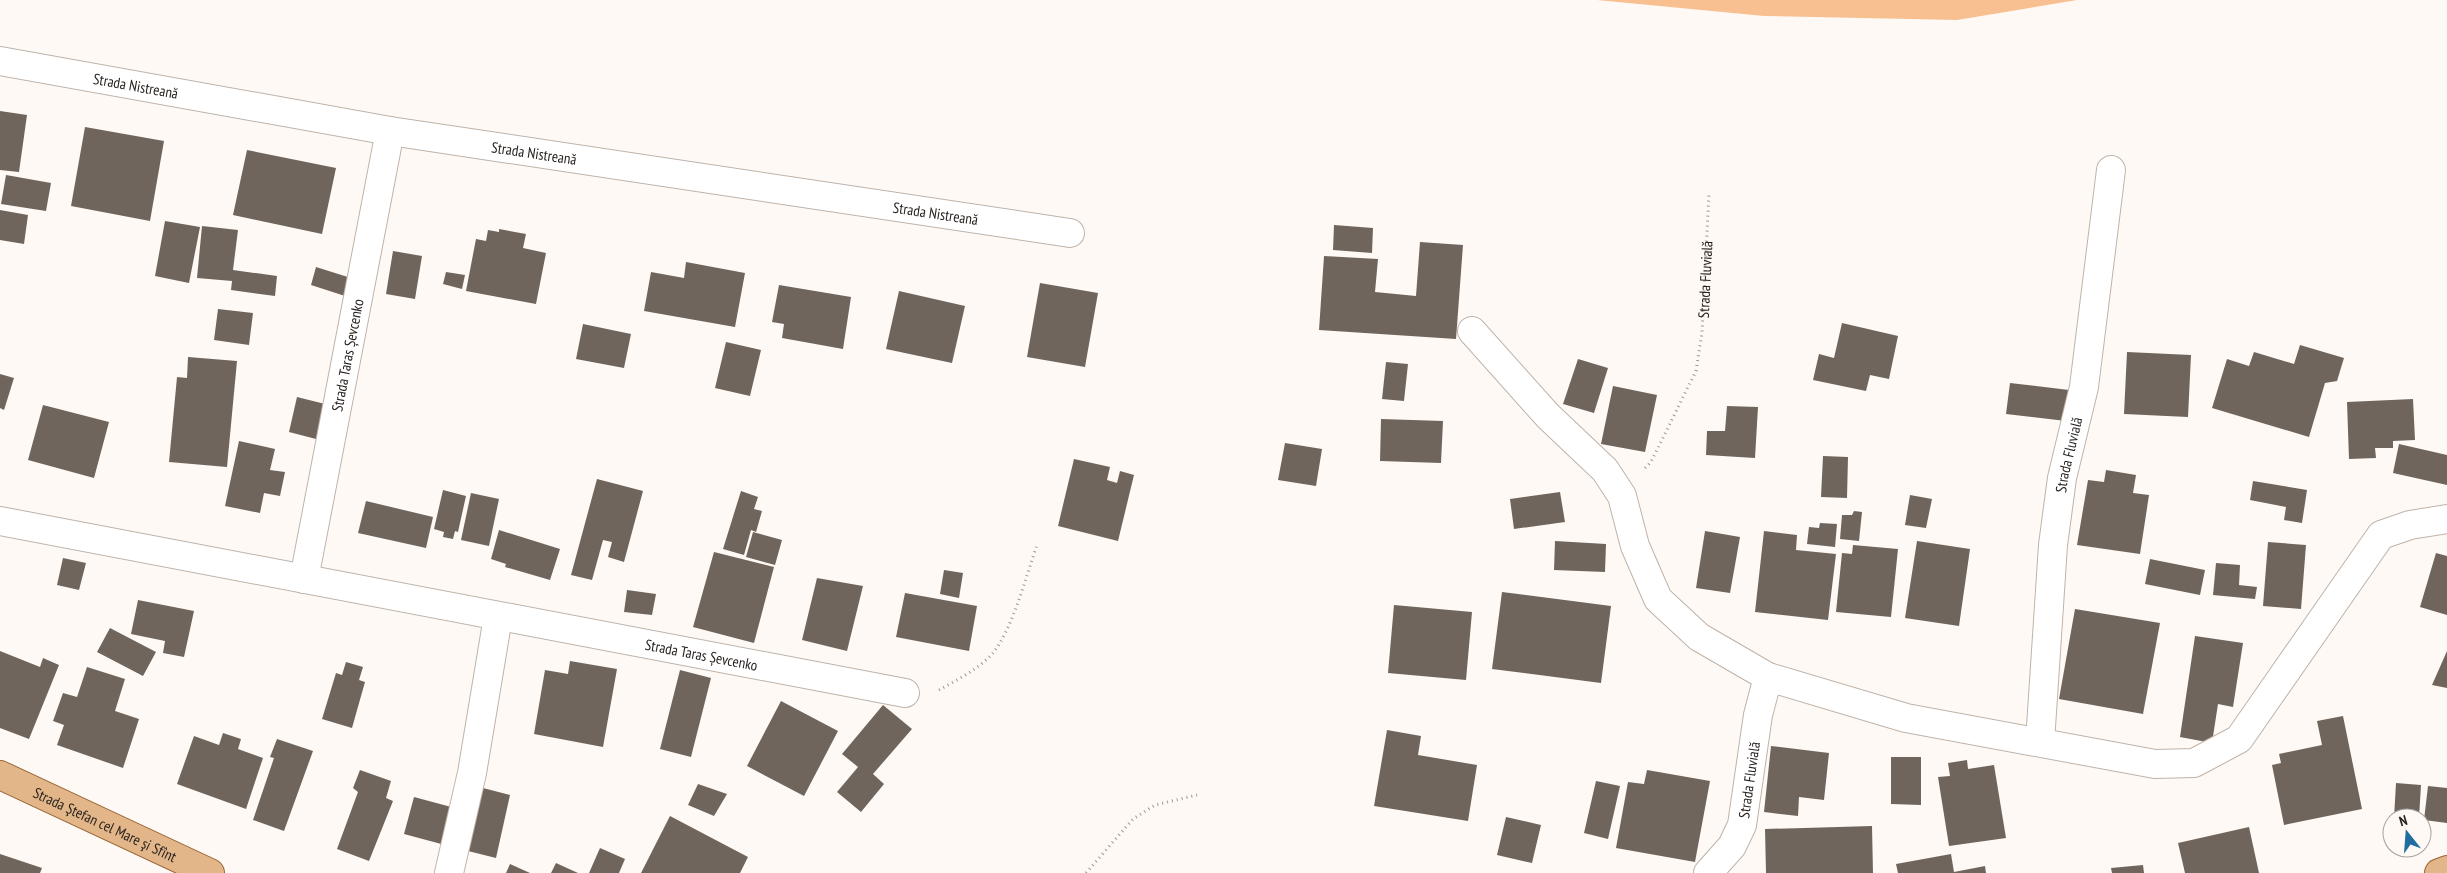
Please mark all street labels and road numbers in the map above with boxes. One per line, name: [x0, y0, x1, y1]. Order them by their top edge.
street label: Strada Nistreană: [92, 68, 180, 102]
street label: Strada Nistreană: [490, 137, 578, 168]
street label: Strada Nistreană: [892, 197, 980, 229]
street label: Strada Fluvială: [1693, 240, 1716, 319]
street label: Strada Taras Șevcenko: [327, 297, 367, 413]
street label: Strada Fluvială: [2051, 415, 2086, 494]
street label: Strada Taras Șevcenko: [644, 634, 759, 674]
street label: Strada Fluvială: [1734, 740, 1764, 819]
street label: Strada Ştefan cel Mare şi Sfînt: [30, 782, 180, 866]

